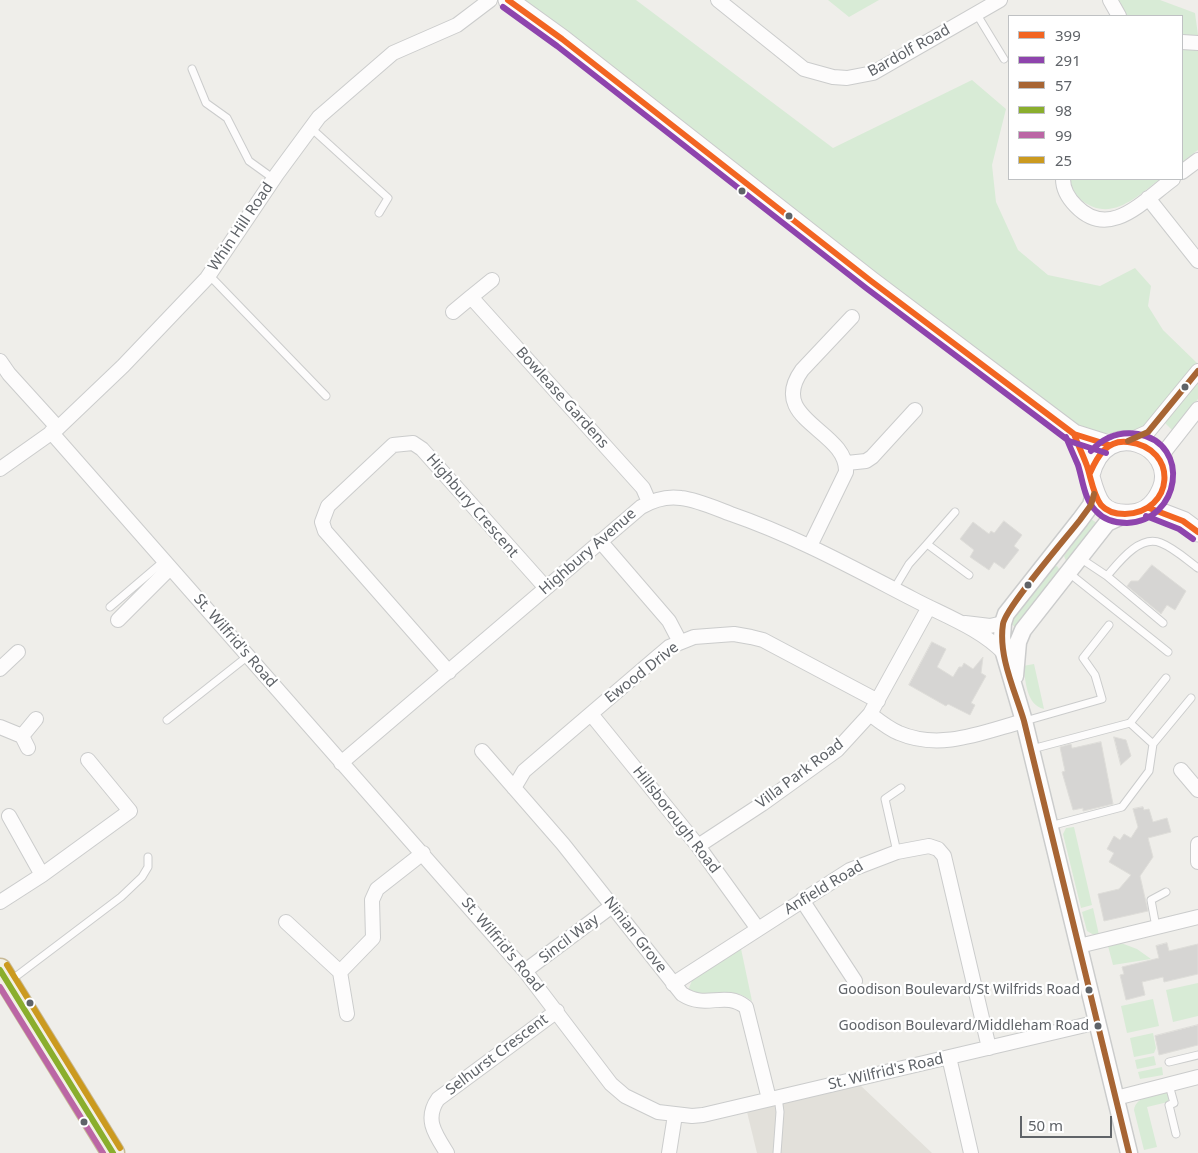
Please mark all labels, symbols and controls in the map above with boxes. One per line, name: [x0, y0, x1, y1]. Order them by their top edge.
legend: [1008, 15, 1183, 180]
street label: Bardolf Road: [865, 21, 953, 81]
text: 399: [1055, 25, 1081, 45]
text: 291: [1055, 50, 1081, 70]
text: 57: [1055, 75, 1072, 95]
text: 98: [1055, 100, 1072, 120]
text: 99: [1055, 125, 1072, 145]
text: 25: [1055, 150, 1072, 170]
street label: Whin Hill Road: [205, 179, 277, 275]
unlabelled marker: [737, 186, 747, 196]
unlabelled marker: [784, 211, 794, 221]
street label: Bowlease Gardens: [512, 344, 612, 452]
unlabelled marker: [1180, 382, 1190, 392]
street label: Highbury Crescent: [422, 451, 522, 561]
street label: Highbury Avenue: [536, 505, 640, 599]
unlabelled marker: [1023, 580, 1033, 590]
street label: St. Wilfrid's Road: [190, 591, 280, 691]
street label: Ewood Drive: [602, 639, 682, 707]
street label: Villa Park Road: [753, 735, 847, 813]
street label: Hillsborough Road: [629, 763, 723, 877]
street label: Anfield Road: [781, 857, 867, 919]
street label: Ninian Grove: [600, 893, 670, 977]
street label: St. Wilfrid's Road: [457, 894, 547, 996]
street label: Sincil Way: [536, 911, 602, 967]
place label: Goodison Boulevard/St Wilfrids Road: [838, 982, 1080, 998]
marker: Goodison Boulevard/St Wilfrids Road: [1084, 985, 1094, 995]
unlabelled marker: [25, 998, 35, 1008]
street label: Selhurst Crescent: [442, 1011, 552, 1099]
place label: Goodison Boulevard/Middleham Road: [839, 1018, 1089, 1034]
marker: Goodison Boulevard/Middleham Road: [1093, 1021, 1103, 1031]
street label: St. Wilfrid's Road: [827, 1050, 945, 1094]
scale bar: [1023, 1106, 1116, 1138]
text: 50 m: [1028, 1115, 1063, 1135]
unlabelled marker: [79, 1117, 89, 1127]

